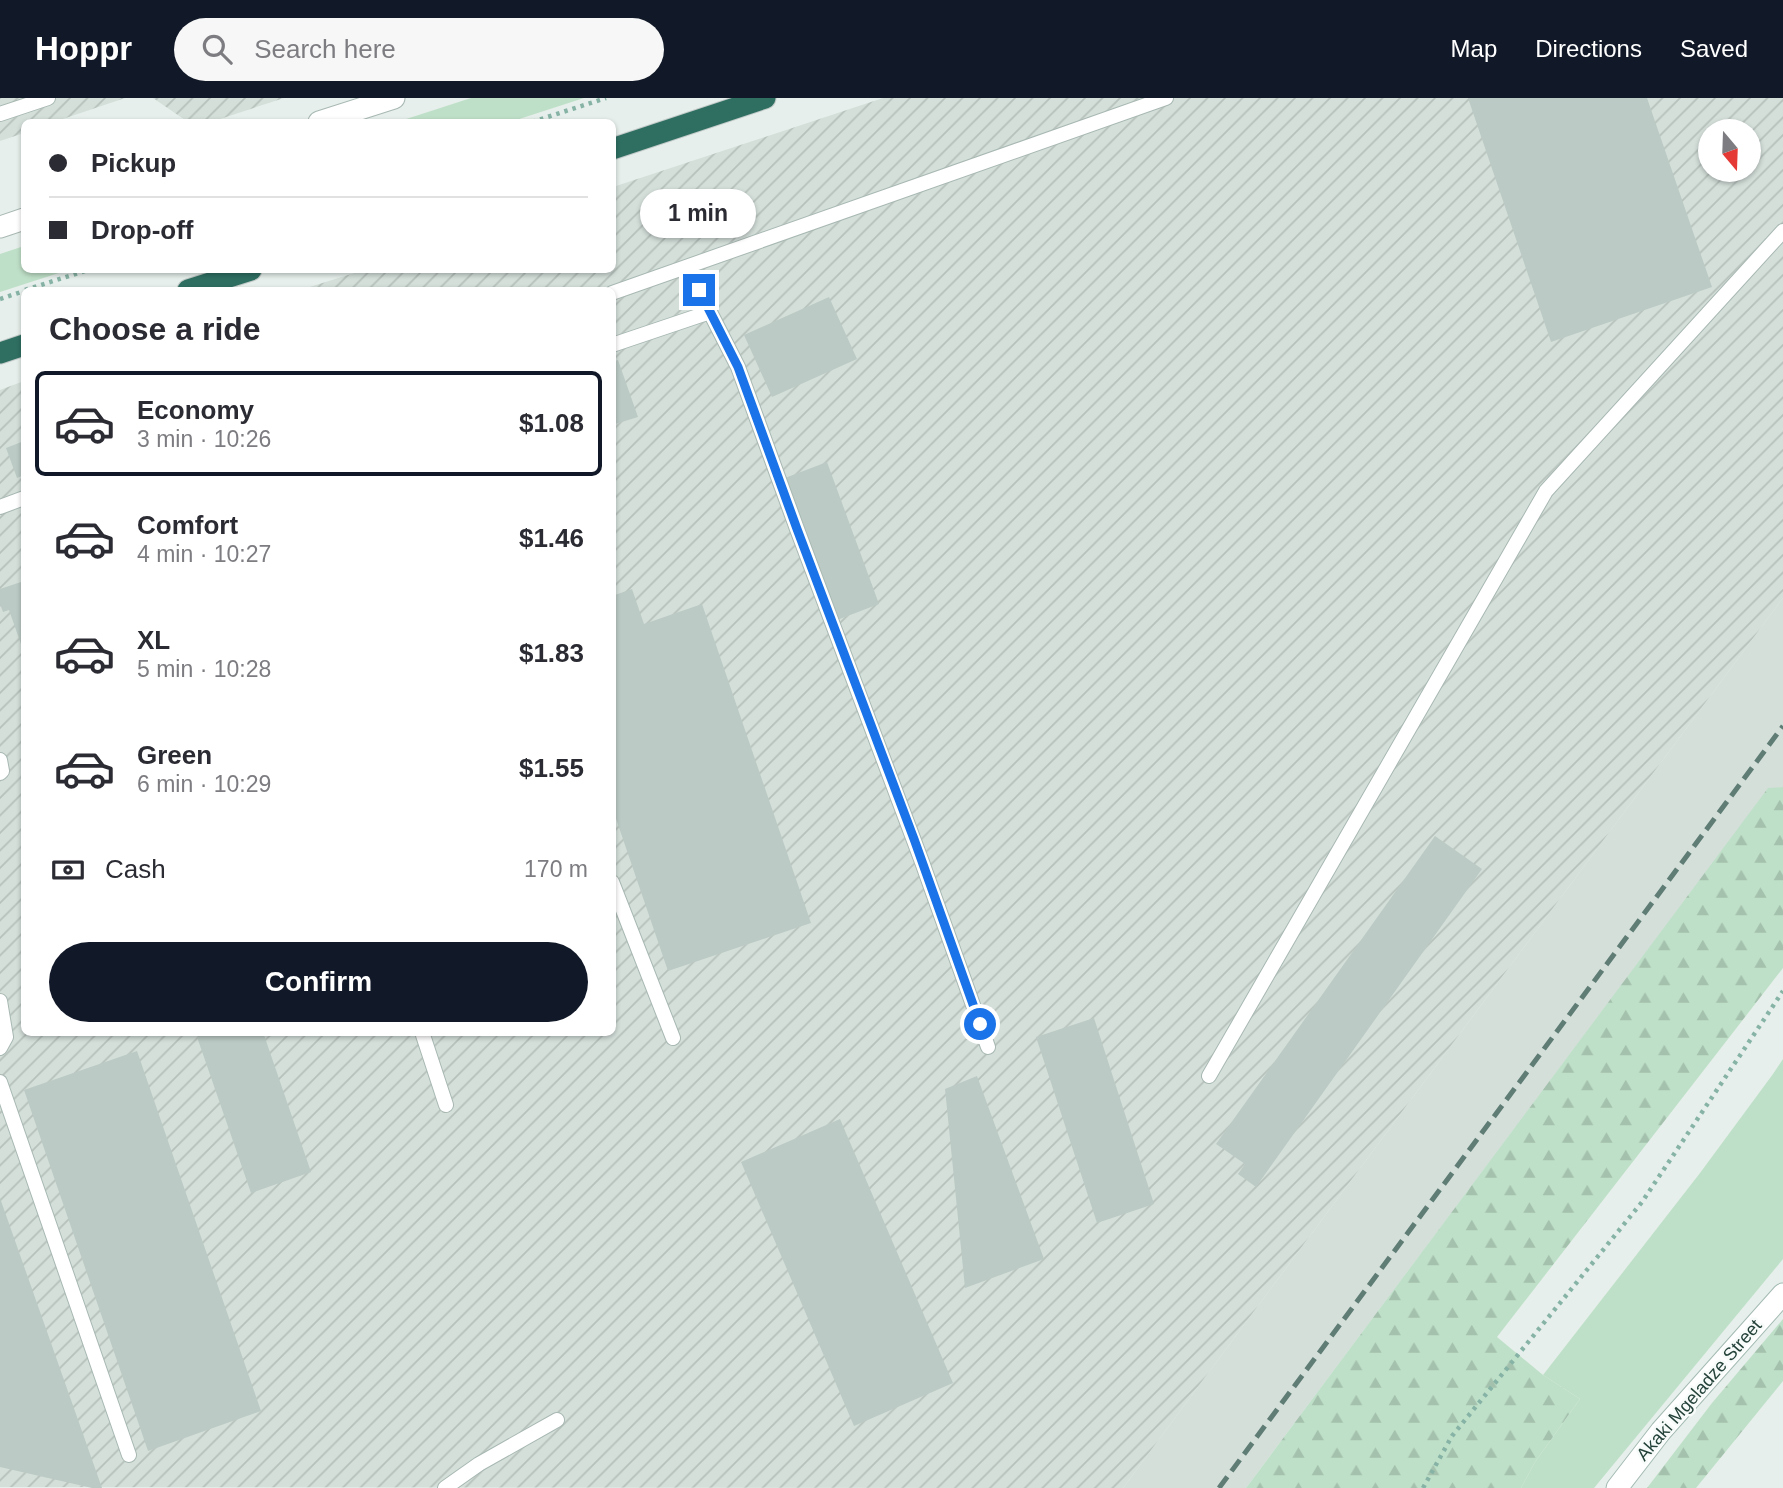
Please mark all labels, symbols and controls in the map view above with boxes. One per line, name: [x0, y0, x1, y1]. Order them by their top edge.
search box: [174, 18, 664, 81]
text: Hoppr: [35, 30, 132, 67]
icon: search: [198, 30, 236, 68]
text: Search here: [254, 34, 396, 64]
text: Map: [1451, 35, 1497, 62]
text: Directions: [1535, 35, 1642, 62]
text: Saved: [1680, 35, 1748, 62]
north arrow: [1698, 119, 1760, 182]
map controls: [1698, 119, 1761, 182]
text: Pickup: [91, 148, 176, 178]
callout: 1 min: [641, 188, 757, 238]
text: 1 min: [668, 200, 728, 226]
text: Drop-off: [91, 215, 194, 245]
route end: [683, 274, 715, 306]
text: Choose a ride: [49, 311, 261, 347]
icon: car: [53, 392, 116, 455]
text: Economy: [137, 395, 254, 425]
text: $1.08: [519, 408, 584, 438]
text: 3 min · 10:26: [137, 426, 271, 452]
icon: car: [53, 507, 116, 570]
text: Comfort: [137, 510, 238, 540]
text: $1.46: [519, 523, 584, 553]
text: 4 min · 10:27: [137, 541, 271, 567]
icon: car: [53, 622, 116, 685]
text: XL: [137, 625, 170, 655]
text: $1.83: [519, 638, 584, 668]
text: 5 min · 10:28: [137, 656, 271, 682]
icon: car: [53, 737, 116, 800]
text: Green: [137, 740, 212, 770]
text: $1.55: [519, 753, 584, 783]
text: 6 min · 10:29: [137, 771, 271, 797]
icon: cash: [49, 851, 87, 889]
text: Cash: [105, 854, 166, 884]
text: 170 m: [524, 856, 588, 882]
button: Confirm: [49, 942, 588, 1022]
route start: [964, 1008, 996, 1040]
street label: Akaki Mgeladze Street: [1632, 1315, 1766, 1465]

